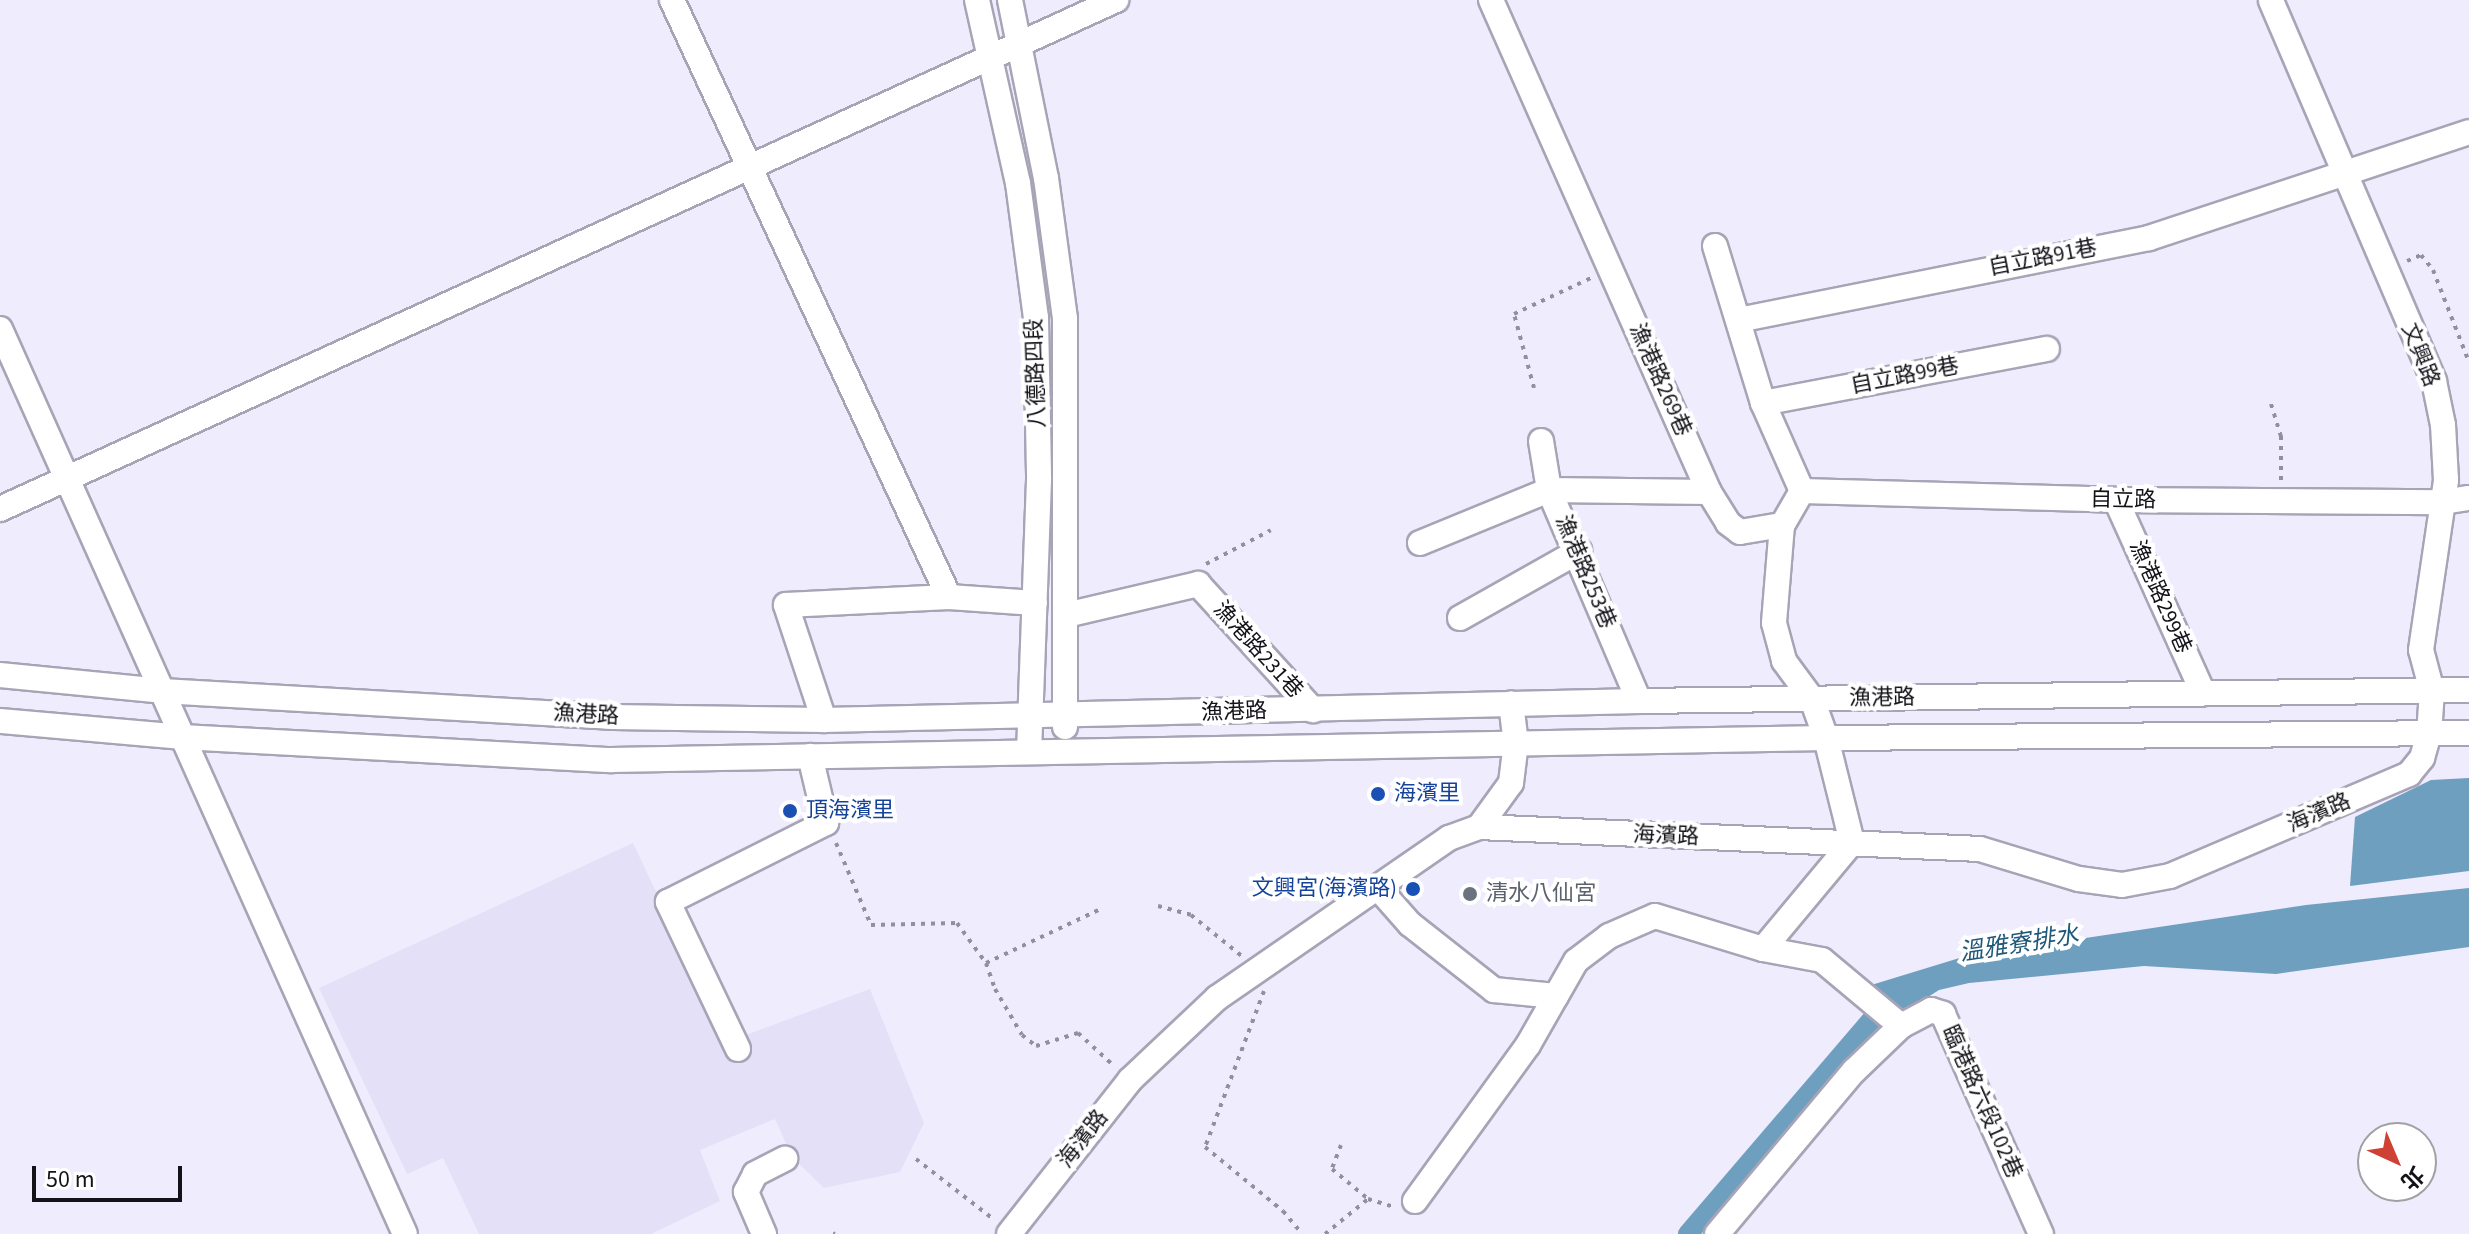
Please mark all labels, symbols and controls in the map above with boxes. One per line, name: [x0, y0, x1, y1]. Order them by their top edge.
street label: 自立路91巷: [1987, 235, 2099, 281]
street label: 八德路四段: [1021, 318, 1051, 428]
street label: 漁港路269巷: [1623, 319, 1697, 441]
street label: 文興路: [2395, 319, 2445, 391]
street label: 自立路99巷: [1849, 353, 1961, 399]
street label: 自立路: [2090, 486, 2156, 514]
street label: 漁港路253巷: [1549, 511, 1621, 633]
street label: 漁港路299巷: [2123, 536, 2197, 658]
street label: 漁港路231巷: [1208, 596, 1308, 704]
street label: 漁港路: [1849, 684, 1915, 712]
street label: 漁港路: [1201, 698, 1267, 726]
street label: 漁港路: [552, 700, 620, 730]
place label: 海濱里: [1394, 781, 1460, 807]
marker: 海濱里: [1369, 785, 1387, 803]
street label: 海濱路: [2283, 788, 2355, 838]
place label: 頂海濱里: [806, 798, 894, 824]
marker: 頂海濱里: [781, 802, 799, 820]
street label: 海濱路: [1633, 822, 1699, 850]
place label: 文興宮(海濱路): [1252, 876, 1397, 902]
marker: 文興宮(海濱路): [1404, 880, 1422, 898]
place label: 清水八仙宮: [1486, 881, 1596, 907]
marker: 清水八仙宮: [1461, 885, 1479, 903]
water label: 溫雅寮排水: [1957, 920, 2081, 968]
street label: 臨港路六段102巷: [1936, 1021, 2028, 1183]
street label: 海濱路: [1052, 1105, 1114, 1173]
north arrow: [2357, 1122, 2437, 1202]
scale bar: [36, 1150, 186, 1200]
text: 北: [2393, 1159, 2431, 1197]
text: 50 m: [46, 1162, 95, 1197]

